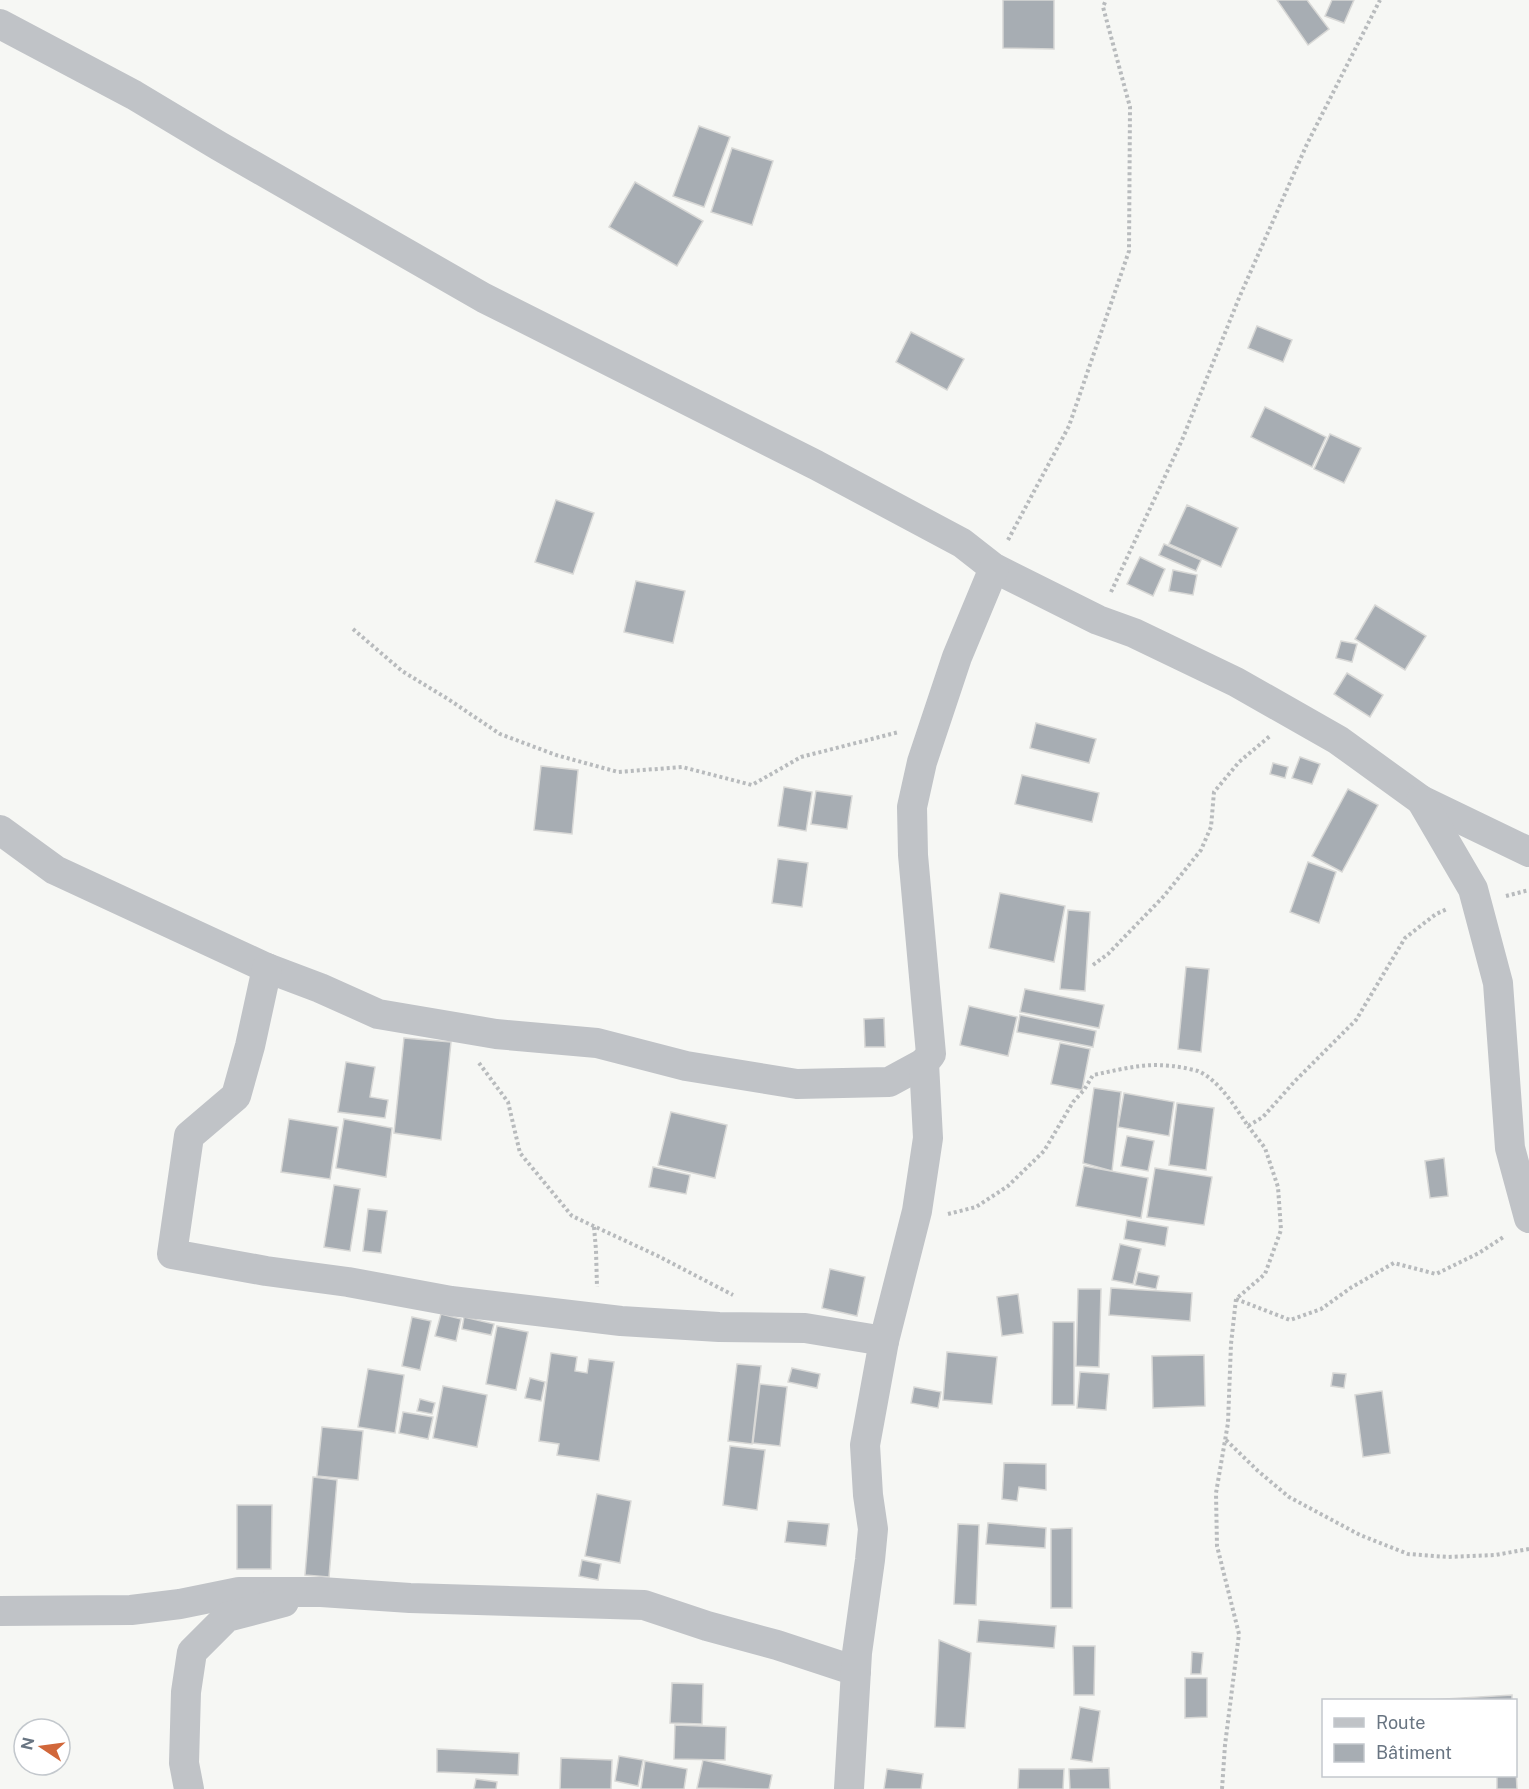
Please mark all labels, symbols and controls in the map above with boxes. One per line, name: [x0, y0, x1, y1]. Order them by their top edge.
legend: [1322, 1699, 1517, 1777]
text: Route: [1376, 1712, 1425, 1733]
north arrow: [12, 1717, 72, 1777]
text: N: [17, 1736, 39, 1752]
text: Bâtiment: [1376, 1742, 1452, 1763]

